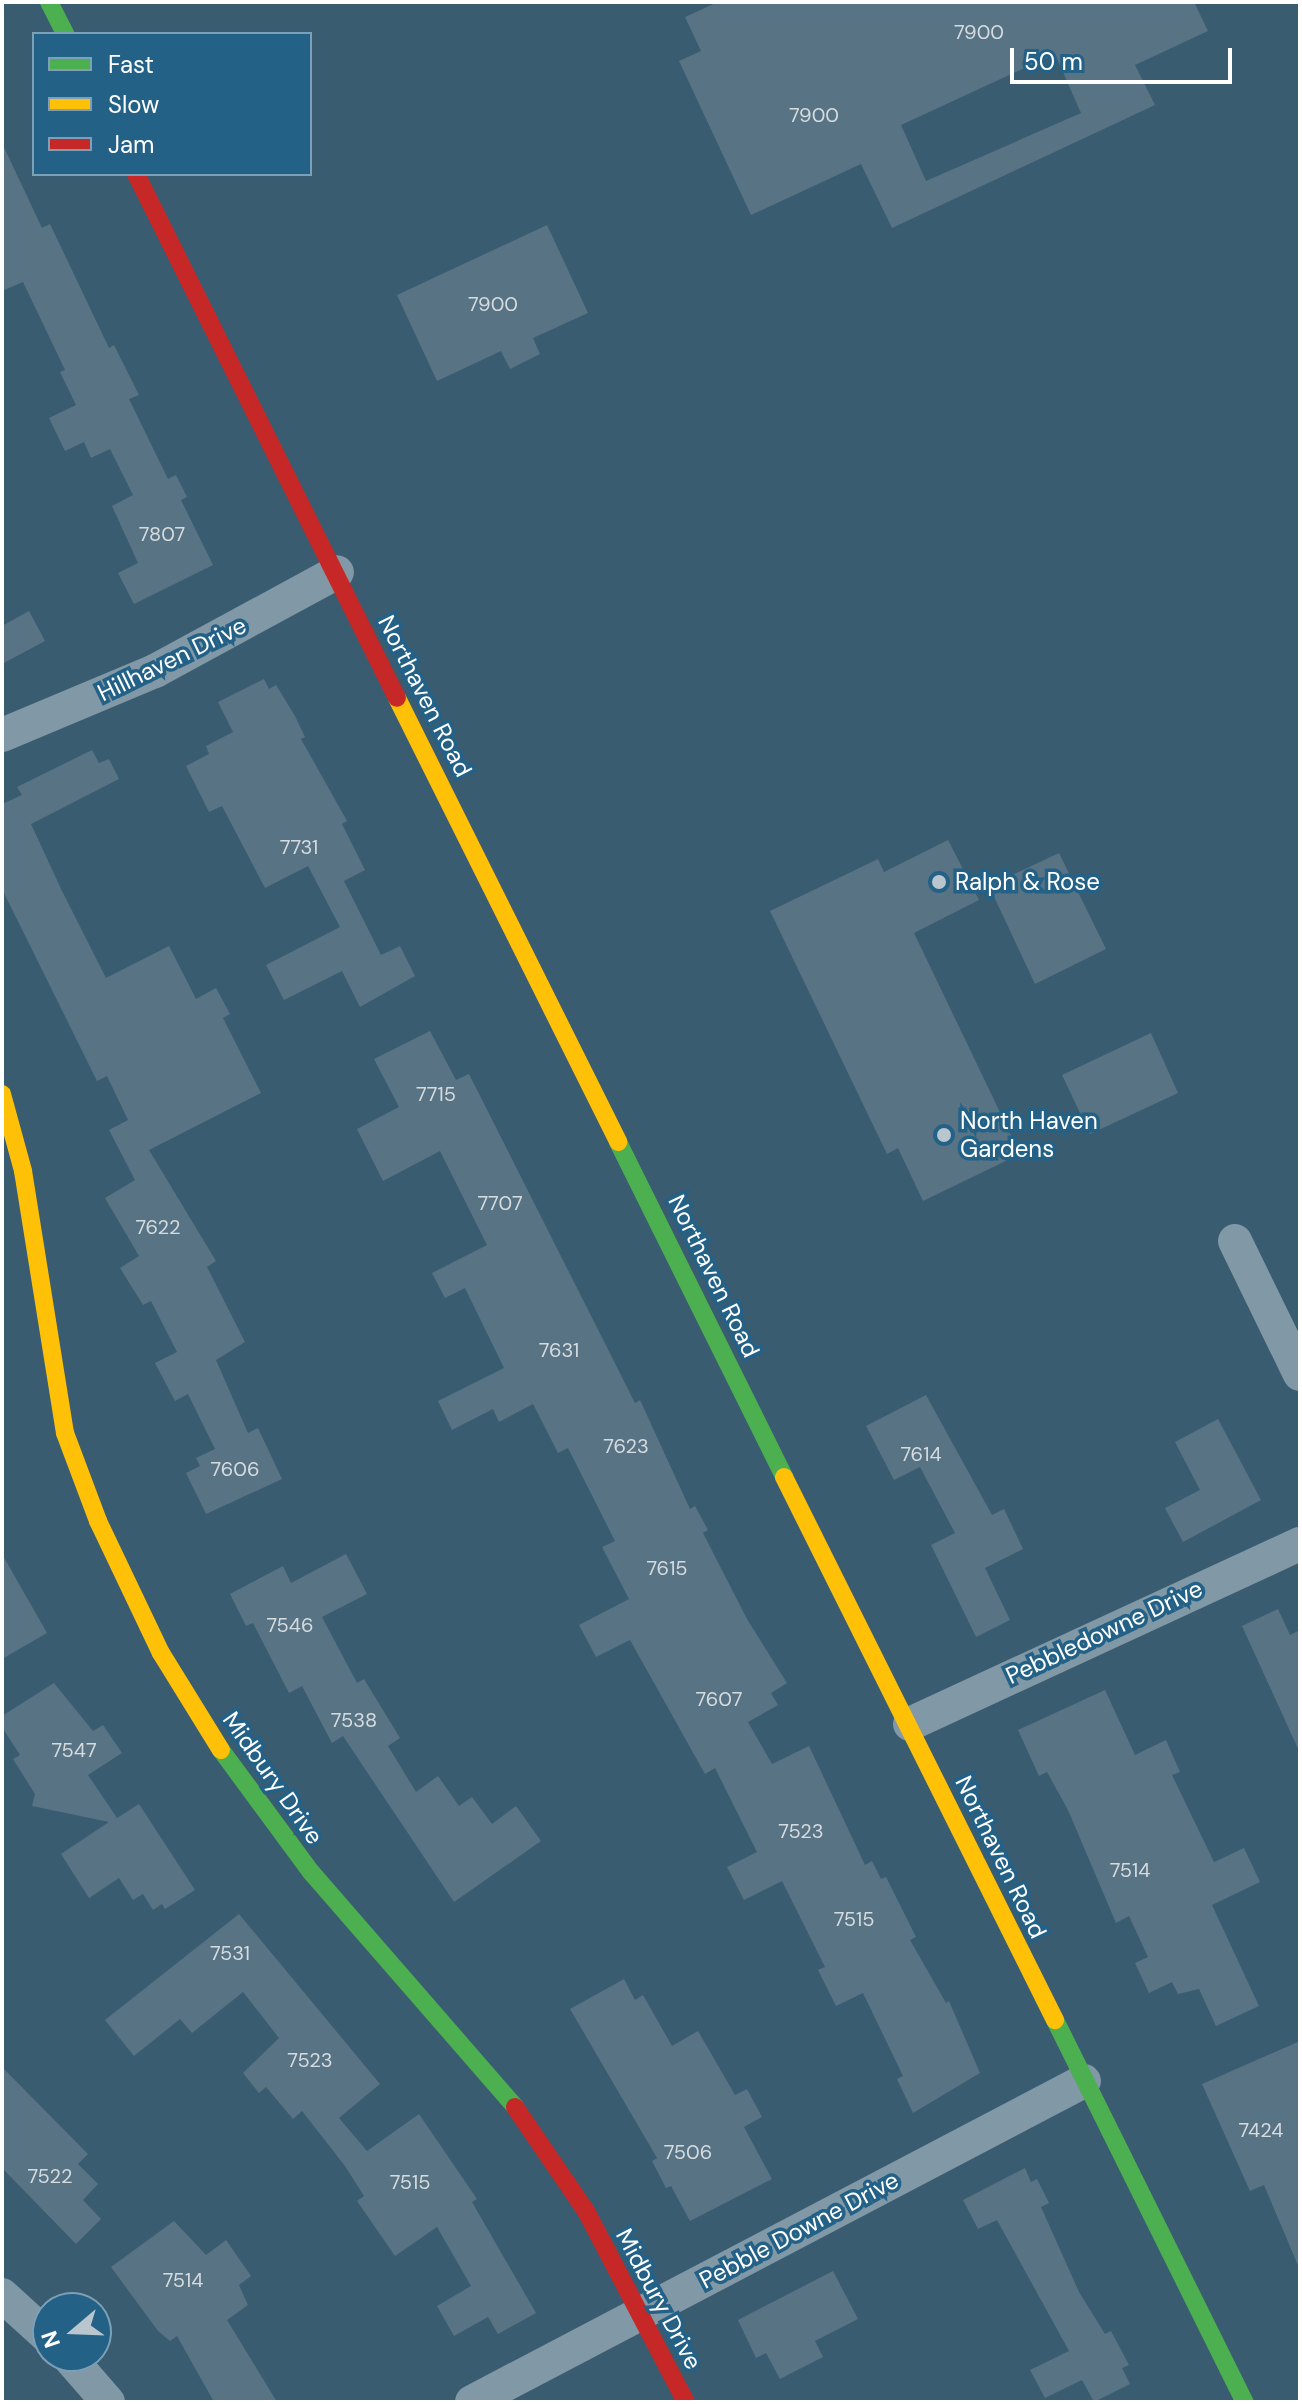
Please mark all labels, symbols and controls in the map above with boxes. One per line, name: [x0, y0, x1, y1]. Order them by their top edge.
house number: 7900: [954, 20, 1004, 44]
legend: [32, 32, 312, 176]
scale bar: [1014, 32, 1236, 82]
text: 50 m: [1024, 46, 1083, 77]
text: Fast: [108, 49, 154, 80]
text: Slow: [108, 89, 159, 120]
house number: 7900: [789, 103, 839, 127]
text: Jam: [108, 129, 154, 160]
house number: 7900: [468, 292, 518, 316]
house number: 7807: [139, 522, 185, 546]
street label: Hillhaven Drive: [93, 611, 251, 707]
street label: Northaven Road: [372, 611, 478, 781]
house number: 7731: [280, 835, 318, 859]
place label: Ralph & Rose: [955, 868, 1100, 896]
marker: Ralph & Rose: [930, 873, 948, 891]
house number: 7715: [416, 1082, 456, 1106]
place label: North Haven Gardens: [960, 1107, 1098, 1163]
marker: North Haven Gardens: [935, 1126, 953, 1144]
street label: Northaven Road: [662, 1190, 766, 1362]
house number: 7707: [477, 1191, 523, 1215]
house number: 7622: [135, 1215, 181, 1239]
house number: 7631: [539, 1338, 579, 1362]
house number: 7623: [603, 1434, 649, 1458]
house number: 7614: [900, 1442, 942, 1466]
house number: 7606: [211, 1457, 259, 1481]
house number: 7615: [646, 1556, 688, 1580]
street label: Pebbledowne Drive: [1001, 1574, 1207, 1690]
house number: 7546: [267, 1613, 313, 1637]
house number: 7607: [696, 1687, 742, 1711]
street label: Midbury Drive: [217, 1706, 329, 1850]
house number: 7538: [331, 1708, 377, 1732]
house number: 7547: [51, 1738, 97, 1762]
street label: Northaven Road: [949, 1771, 1053, 1943]
house number: 7523: [778, 1819, 824, 1843]
house number: 7514: [1110, 1858, 1150, 1882]
house number: 7515: [834, 1907, 874, 1931]
house number: 7531: [210, 1941, 250, 1965]
house number: 7523: [287, 2048, 333, 2072]
house number: 7424: [1239, 2118, 1283, 2142]
house number: 7506: [664, 2140, 712, 2164]
house number: 7522: [28, 2164, 72, 2188]
street label: Pebble Downe Drive: [694, 2165, 904, 2295]
house number: 7515: [390, 2170, 430, 2194]
street label: Midbury Drive: [610, 2224, 708, 2374]
house number: 7514: [163, 2268, 203, 2292]
north arrow: [32, 2292, 112, 2372]
text: N: [34, 2327, 67, 2352]

